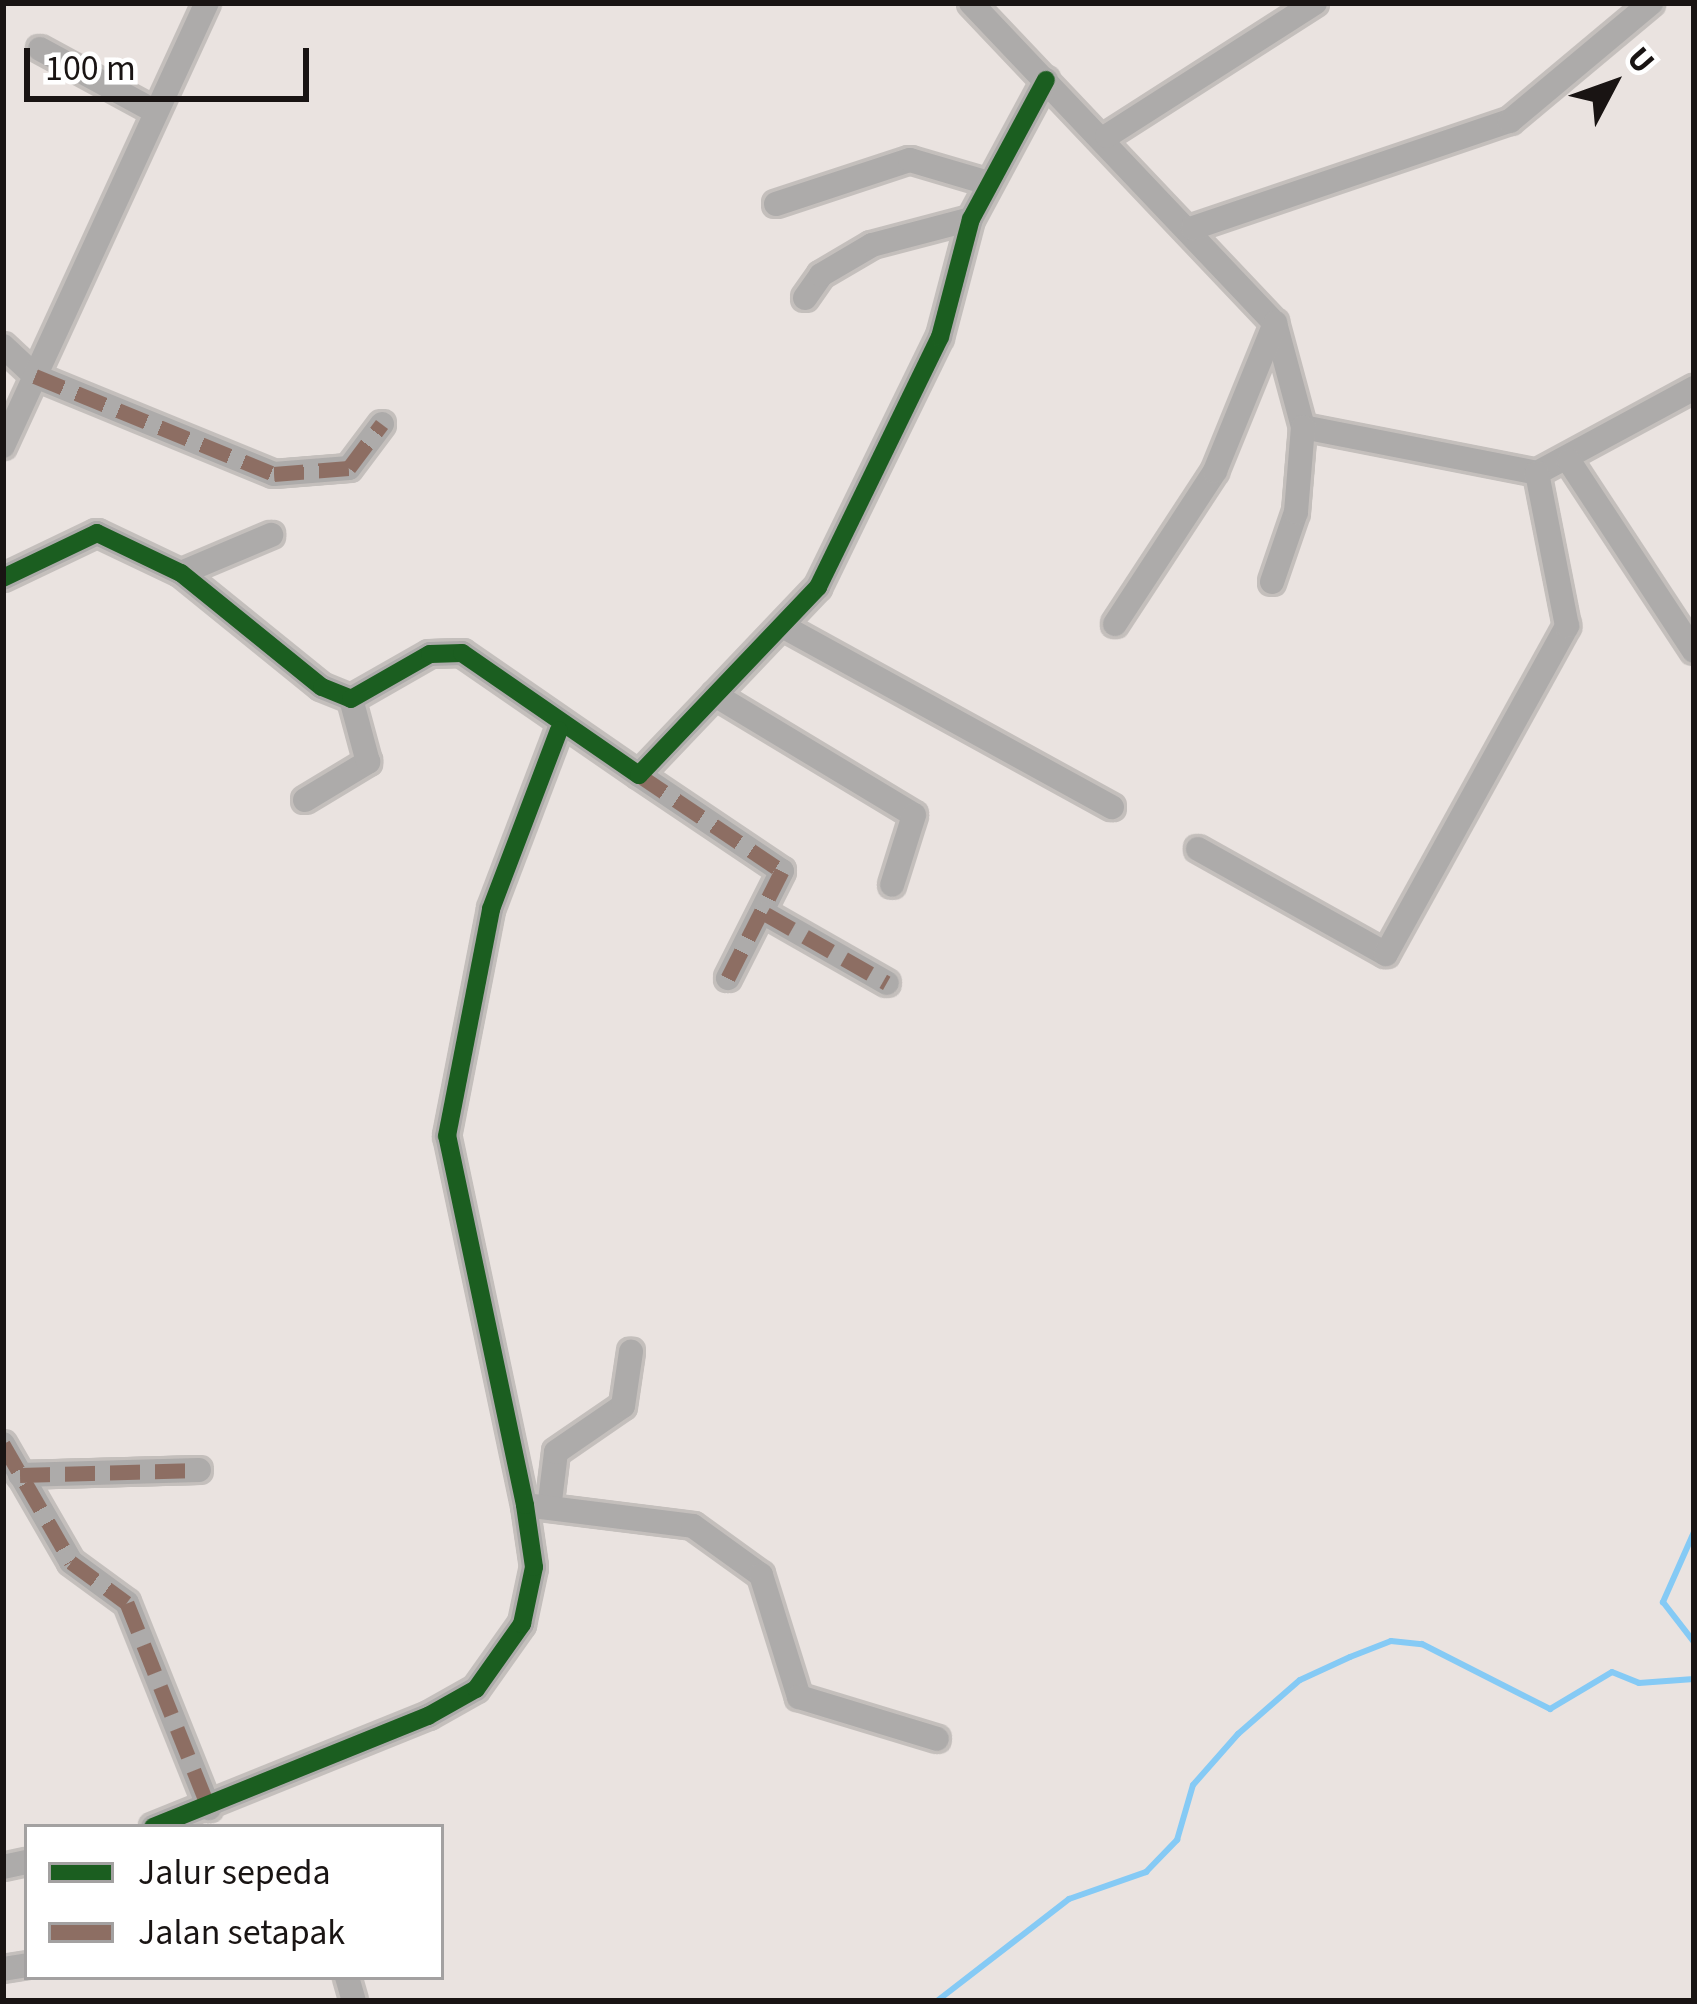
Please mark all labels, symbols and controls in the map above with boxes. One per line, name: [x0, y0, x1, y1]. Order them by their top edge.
scale bar: [30, 24, 315, 98]
north arrow: [1553, 24, 1673, 144]
text: U: [1616, 36, 1665, 84]
text: 100 m: [45, 43, 136, 94]
legend: [24, 1824, 444, 1980]
text: Jalur sepeda: [138, 1847, 331, 1898]
text: Jalan setapak: [138, 1907, 345, 1958]

